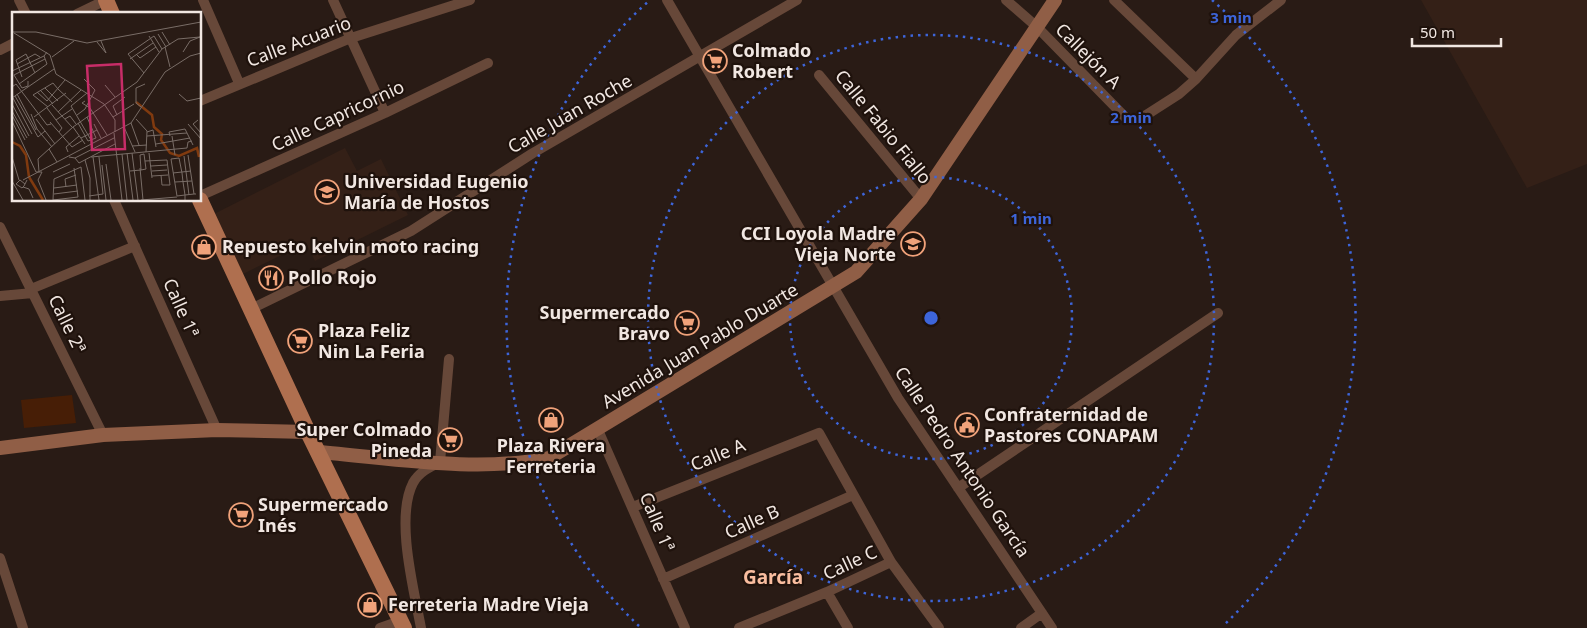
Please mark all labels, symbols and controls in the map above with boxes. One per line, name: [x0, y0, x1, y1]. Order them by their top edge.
text: 3 min: [1210, 7, 1252, 27]
street label: Calle Acuario: [243, 10, 354, 72]
inset map: [12, 12, 201, 201]
scale bar: [1412, 15, 1501, 47]
street label: Callejón A: [1051, 17, 1127, 94]
text: 50 m: [1420, 22, 1455, 42]
place label: Colmado Robert: [732, 38, 811, 83]
supermarket icon: Colmado Robert: [702, 48, 728, 74]
street label: Calle Fabio Fiallo: [830, 64, 937, 189]
street label: Calle Juan Roche: [503, 68, 636, 158]
street label: Calle Capricornio: [267, 74, 408, 156]
text: 2 min: [1110, 107, 1152, 127]
place label: Universidad Eugenio María de Hostos: [344, 169, 529, 214]
school or university icon: Universidad Eugenio María de Hostos: [314, 179, 340, 205]
text: 1 min: [1010, 208, 1052, 228]
place label: CCI Loyola Madre Vieja Norte: [741, 221, 896, 266]
school or university icon: CCI Loyola Madre Vieja Norte: [900, 231, 926, 257]
shop icon: Repuesto kelvin moto racing: [191, 234, 217, 260]
place label: Repuesto kelvin moto racing: [222, 234, 479, 258]
restaurant icon: Pollo Rojo: [258, 265, 284, 291]
place label: Pollo Rojo: [288, 265, 377, 289]
street label: Calle 1ª: [158, 274, 206, 341]
street label: Avenida Juan Pablo Duarte: [597, 277, 802, 413]
street label: Calle 2ª: [43, 290, 92, 357]
place label: Supermercado Bravo: [540, 300, 670, 345]
centre of rings: [922, 309, 940, 327]
supermarket icon: Supermercado Bravo: [674, 310, 700, 336]
place label: Plaza Feliz Nin La Feria: [318, 318, 425, 363]
supermarket icon: Plaza Feliz Nin La Feria: [287, 328, 313, 354]
street label: Calle Pedro Antonio García: [890, 361, 1036, 562]
place label: Confraternidad de Pastores CONAPAM: [984, 402, 1158, 447]
shop icon: Plaza Rivera Ferreteria: [538, 407, 564, 433]
public building icon: Confraternidad de Pastores CONAPAM: [954, 412, 980, 438]
place label: Super Colmado Pineda: [296, 417, 432, 462]
supermarket icon: Super Colmado Pineda: [437, 427, 463, 453]
street label: Calle A: [687, 432, 749, 476]
place label: Plaza Rivera Ferreteria: [497, 433, 605, 478]
street label: Calle 1ª: [635, 488, 681, 555]
place label: Supermercado Inés: [258, 492, 388, 537]
street label: Calle B: [721, 498, 783, 544]
supermarket icon: Supermercado Inés: [228, 502, 254, 528]
street label: Calle C: [819, 539, 880, 585]
district label: García: [743, 564, 803, 590]
shop icon: Ferreteria Madre Vieja: [357, 592, 383, 618]
place label: Ferreteria Madre Vieja: [388, 592, 589, 616]

